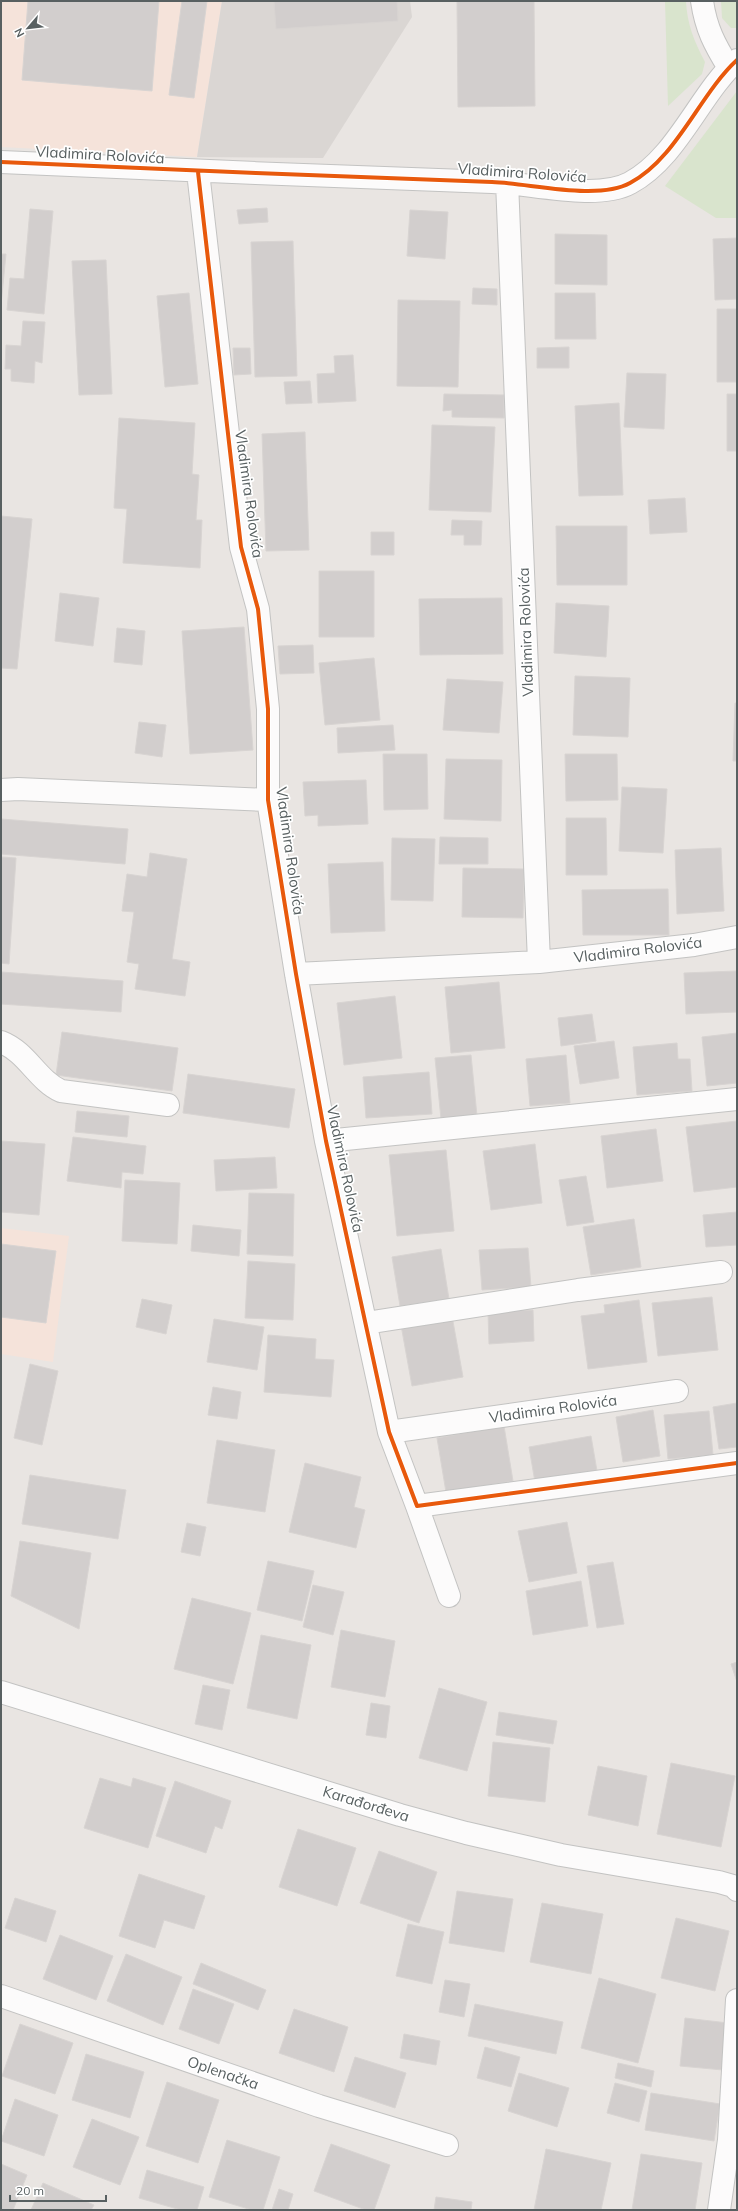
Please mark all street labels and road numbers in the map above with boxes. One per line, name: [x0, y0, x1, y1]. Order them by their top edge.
street label: Vladimira Rolovića: [35, 142, 165, 167]
street label: Vladimira Rolovića: [457, 159, 587, 186]
street label: Vladimira Rolovića: [231, 429, 268, 559]
street label: Vladimira Rolovića: [514, 567, 537, 697]
street label: Vladimira Rolovića: [272, 786, 309, 916]
street label: Vladimira Rolovića: [573, 932, 703, 967]
street label: Vladimira Rolovića: [323, 1104, 368, 1234]
street label: Vladimira Rolovića: [488, 1390, 618, 1427]
street label: Karađorđeva: [320, 1781, 412, 1826]
street label: Oplenačka: [185, 2051, 261, 2094]

